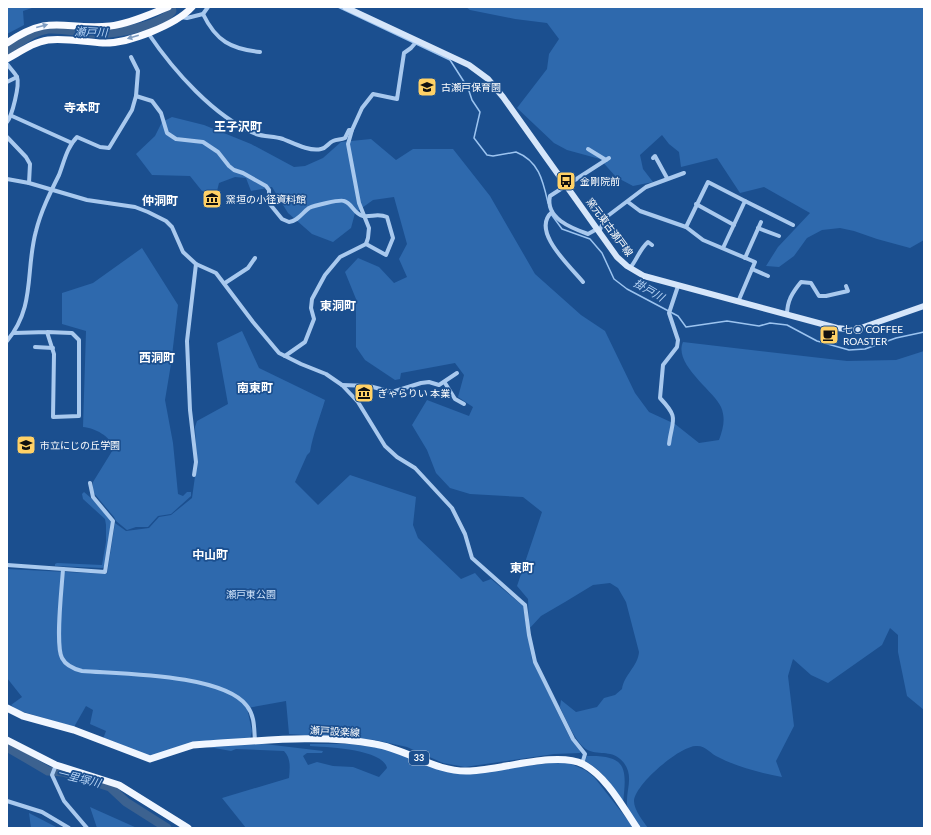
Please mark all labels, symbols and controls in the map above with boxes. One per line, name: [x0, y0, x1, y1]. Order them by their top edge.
one-way arrow: [35, 22, 48, 28]
water label: 瀬戸川: [74, 24, 109, 39]
one-way arrow: [127, 34, 139, 40]
school or university icon: 古瀬戸保育園: [416, 76, 438, 98]
place label: 古瀬戸保育園: [441, 81, 501, 93]
district label: 寺本町: [64, 100, 100, 115]
district label: 王子沢町: [214, 119, 262, 134]
bus stop icon: 金剛院前: [555, 170, 577, 192]
place label: 金剛院前: [580, 175, 620, 187]
museum icon: 窯垣の小径資料館: [201, 188, 223, 210]
district label: 仲洞町: [142, 193, 178, 208]
place label: 窯垣の小径資料館: [226, 193, 306, 205]
street label: 窯元東古瀬戸線: [584, 195, 636, 259]
water label: 掛戸川: [632, 276, 668, 304]
district label: 東洞町: [320, 298, 356, 313]
place label: 七◯ COFFEE ROASTER: [843, 323, 903, 347]
cafe icon: 七◯ COFFEE ROASTER: [818, 324, 840, 346]
district label: 西洞町: [139, 350, 175, 365]
district label: 南東町: [237, 380, 273, 395]
museum icon: ぎゃらりい 本業: [353, 382, 375, 404]
place label: ぎゃらりい 本業: [378, 387, 450, 399]
school or university icon: 市立にじの丘学園: [15, 434, 37, 456]
place label: 市立にじの丘学園: [40, 439, 120, 451]
district label: 中山町: [192, 547, 228, 562]
district label: 東町: [510, 560, 534, 575]
park label: 瀬戸東公園: [226, 588, 276, 600]
street label: 瀬戸設楽線: [310, 724, 360, 738]
road number: 33: [409, 751, 429, 765]
water label: 一里塚川: [56, 766, 103, 789]

